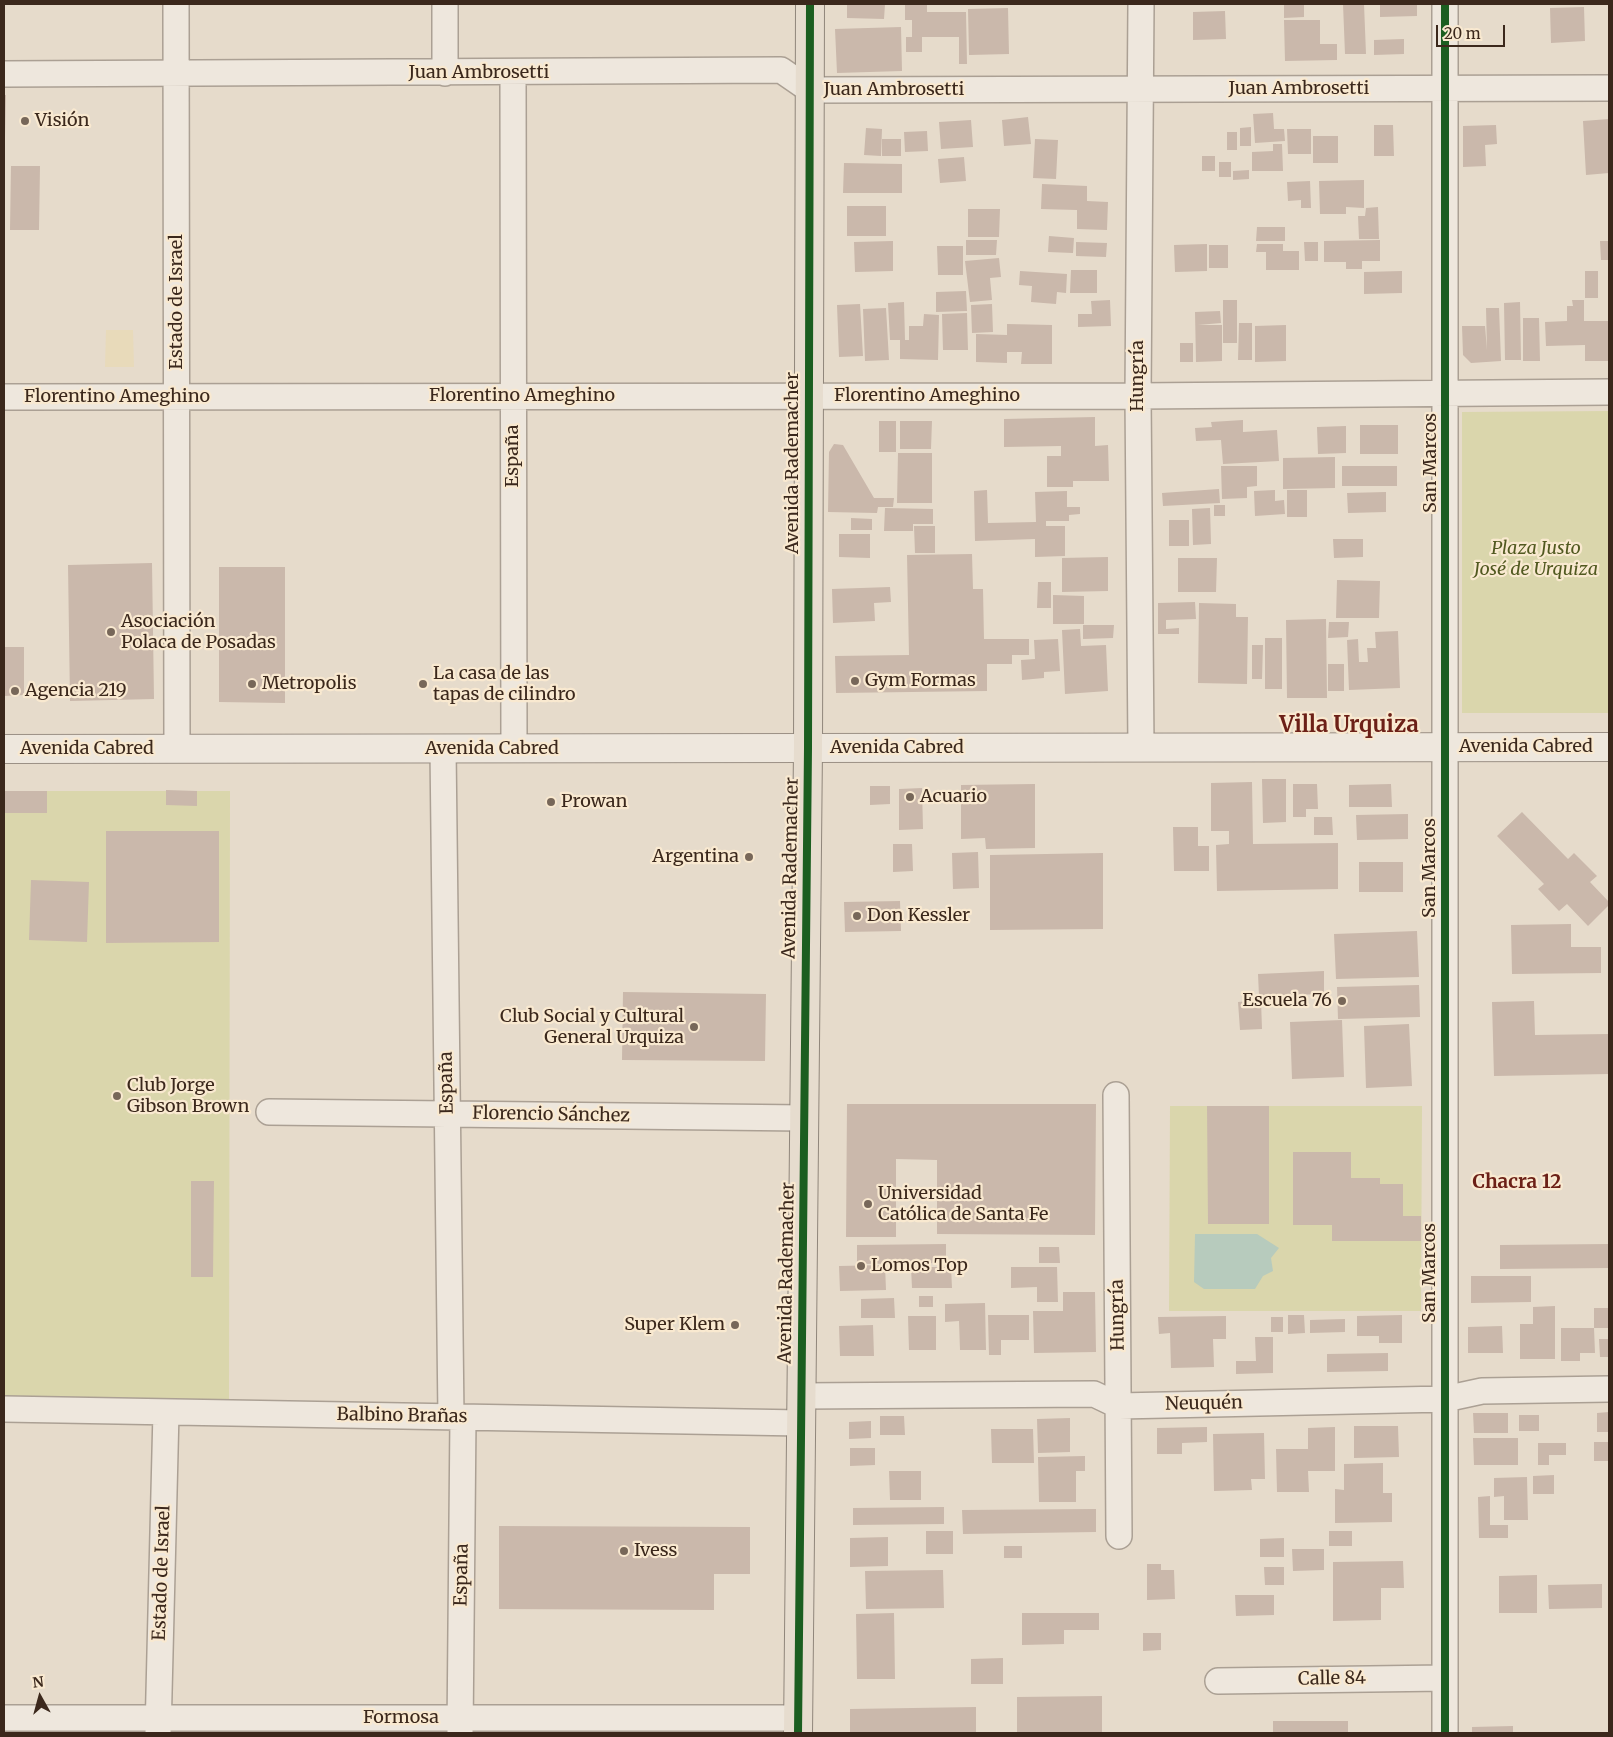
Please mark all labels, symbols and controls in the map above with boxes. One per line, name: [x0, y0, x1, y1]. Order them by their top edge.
scale bar: [1438, 15, 1507, 47]
text: 20 m: [1444, 24, 1481, 43]
street label: Juan Ambrosetti: [409, 62, 549, 84]
street label: Juan Ambrosetti: [1229, 78, 1369, 100]
street label: Juan Ambrosetti: [824, 79, 964, 101]
place label: Visión: [35, 110, 89, 132]
marker: Visión: [19, 115, 31, 127]
street label: Estado de Israel: [166, 234, 188, 370]
street label: Hungría: [1127, 340, 1149, 412]
street label: Avenida Rademacher: [782, 372, 804, 554]
street label: Florentino Ameghino: [429, 385, 615, 407]
street label: Florentino Ameghino: [834, 385, 1020, 407]
street label: Florentino Ameghino: [24, 386, 210, 408]
street label: San Marcos: [1420, 413, 1442, 513]
street label: España: [502, 425, 524, 487]
park label: Plaza Justo José de Urquiza: [1474, 538, 1598, 580]
place label: Asociación Polaca de Posadas: [121, 611, 276, 654]
marker: Asociación Polaca de Posadas: [105, 626, 117, 638]
place label: La casa de las tapas de cilindro: [433, 663, 576, 706]
place label: Gym Formas: [865, 670, 976, 692]
place label: Metropolis: [262, 673, 356, 695]
marker: Gym Formas: [849, 675, 861, 687]
marker: Metropolis: [246, 678, 258, 690]
marker: La casa de las tapas de cilindro: [417, 678, 429, 690]
place label: Agencia 219: [25, 680, 127, 702]
marker: Agencia 219: [9, 685, 21, 697]
district label: Villa Urquiza: [1279, 713, 1419, 739]
street label: Avenida Cabred: [1459, 736, 1593, 758]
street label: Avenida Cabred: [830, 737, 964, 759]
street label: Avenida Cabred: [20, 738, 154, 760]
street label: Avenida Cabred: [425, 738, 559, 760]
street label: Avenida Rademacher: [779, 777, 803, 959]
place label: Acuario: [920, 786, 987, 808]
place label: Prowan: [561, 791, 627, 813]
marker: Acuario: [904, 791, 916, 803]
marker: Prowan: [545, 796, 557, 808]
street label: San Marcos: [1419, 818, 1441, 918]
place label: Argentina: [652, 846, 739, 868]
marker: Argentina: [743, 851, 755, 863]
place label: Don Kessler: [867, 905, 970, 927]
marker: Don Kessler: [851, 910, 863, 922]
place label: Escuela 76: [1242, 990, 1332, 1012]
marker: Escuela 76: [1336, 995, 1348, 1007]
place label: Club Social y Cultural General Urquiza: [500, 1006, 684, 1048]
marker: Club Social y Cultural General Urquiza: [688, 1021, 700, 1033]
street label: España: [436, 1051, 458, 1115]
place label: Club Jorge Gibson Brown: [127, 1075, 249, 1118]
marker: Club Jorge Gibson Brown: [111, 1090, 123, 1102]
street label: Florencio Sánchez: [472, 1103, 630, 1127]
district label: Chacra 12: [1472, 1172, 1562, 1194]
street label: Avenida Rademacher: [775, 1182, 799, 1364]
place label: Universidad Católica de Santa Fe: [878, 1183, 1048, 1226]
marker: Universidad Católica de Santa Fe: [862, 1198, 874, 1210]
street label: San Marcos: [1419, 1223, 1441, 1323]
place label: Lomos Top: [871, 1255, 968, 1277]
marker: Lomos Top: [855, 1260, 867, 1272]
street label: Hungría: [1107, 1279, 1129, 1351]
place label: Super Klem: [624, 1314, 725, 1336]
marker: Super Klem: [729, 1319, 741, 1331]
street label: Neuquén: [1165, 1393, 1243, 1415]
street label: Balbino Brañas: [336, 1404, 468, 1428]
street label: Estado de Israel: [149, 1505, 175, 1641]
place label: Ivess: [634, 1540, 677, 1562]
street label: España: [451, 1543, 473, 1607]
marker: Ivess: [618, 1545, 630, 1557]
street label: Calle 84: [1298, 1668, 1366, 1690]
north arrow: [15, 1672, 65, 1722]
text: N: [32, 1673, 45, 1692]
street label: Formosa: [363, 1707, 439, 1729]

